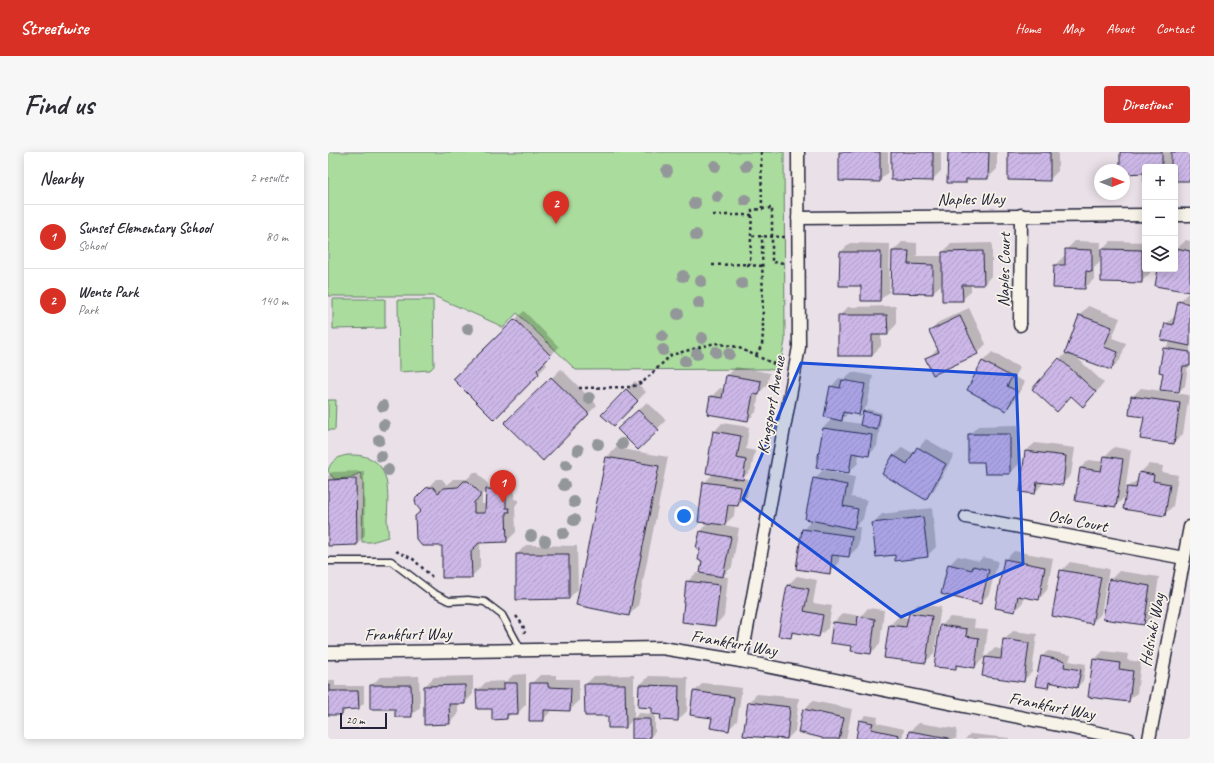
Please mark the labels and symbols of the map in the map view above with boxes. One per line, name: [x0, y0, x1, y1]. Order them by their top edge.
north arrow: [1094, 164, 1130, 200]
street label: Naples Way: [937, 188, 1006, 210]
pin: 2: [543, 191, 569, 224]
street label: Naples Court: [993, 230, 1015, 307]
street label: Kingsport Avenue: [752, 353, 790, 455]
pin: 1: [490, 470, 516, 503]
street label: Oslo Court: [1047, 505, 1112, 537]
your location: [674, 506, 694, 526]
street label: Helsinki Way: [1135, 591, 1170, 668]
street label: Frankfurt Way: [364, 623, 453, 645]
street label: Frankfurt Way: [689, 625, 780, 661]
street label: Frankfurt Way: [1007, 687, 1098, 725]
scale bar: [340, 711, 387, 730]

